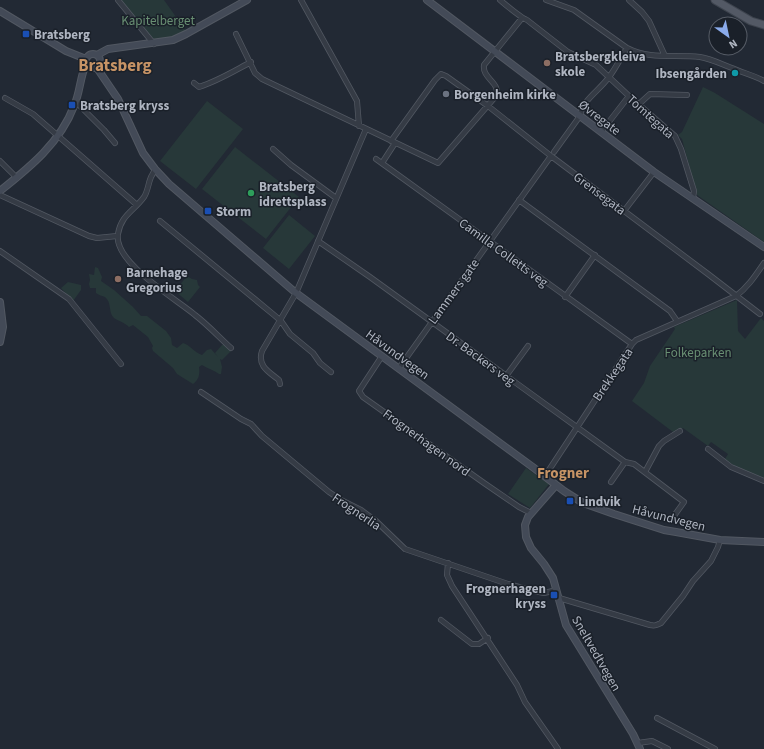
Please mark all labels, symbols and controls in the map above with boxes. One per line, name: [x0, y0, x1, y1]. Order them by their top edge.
park label: Kapitelberget: [121, 12, 195, 30]
north arrow: [708, 16, 748, 56]
place label: Bratsberg: [34, 26, 90, 44]
marker: Bratsberg: [21, 29, 31, 39]
text: N: [726, 36, 740, 52]
place label: Bratsbergkleiva skole: [555, 48, 646, 81]
district label: Bratsberg: [78, 54, 152, 78]
marker: Bratsbergkleiva skole: [542, 58, 552, 68]
place label: Ibsengården: [656, 65, 727, 83]
marker: Ibsengården: [730, 68, 740, 78]
place label: Borgenheim kirke: [454, 86, 556, 104]
marker: Borgenheim kirke: [441, 89, 451, 99]
street label: Tomtegata: [623, 91, 678, 143]
street label: Øvregate: [574, 96, 624, 140]
place label: Bratsberg kryss: [80, 97, 170, 115]
marker: Bratsberg kryss: [67, 100, 77, 110]
street label: Grensegata: [570, 168, 629, 219]
place label: Bratsberg idrettsplass: [259, 178, 327, 211]
marker: Bratsberg idrettsplass: [246, 188, 256, 198]
place label: Storm: [216, 203, 251, 221]
marker: Storm: [203, 206, 213, 216]
street label: Camilla Colletts veg: [455, 214, 552, 292]
street label: Lammers gate: [424, 255, 484, 328]
place label: Barnehage Gregorius: [126, 264, 188, 297]
marker: Barnehage Gregorius: [113, 274, 123, 284]
street label: Håvundvegen: [362, 326, 433, 384]
street label: Dr. Backers veg: [442, 327, 519, 390]
street label: Brekkegata: [588, 344, 637, 405]
park label: Folkeparken: [664, 344, 732, 362]
street label: Frognerhagen nord: [379, 405, 474, 481]
district label: Frogner: [537, 463, 589, 484]
street label: Frognerlia: [328, 489, 384, 535]
place label: Lindvik: [578, 493, 622, 511]
marker: Lindvik: [565, 496, 575, 506]
street label: Håvundvegen: [630, 500, 707, 536]
place label: Frognerhagen kryss: [466, 580, 546, 613]
marker: Frognerhagen kryss: [549, 590, 559, 600]
street label: Sneltvedtvegen: [567, 612, 625, 695]

